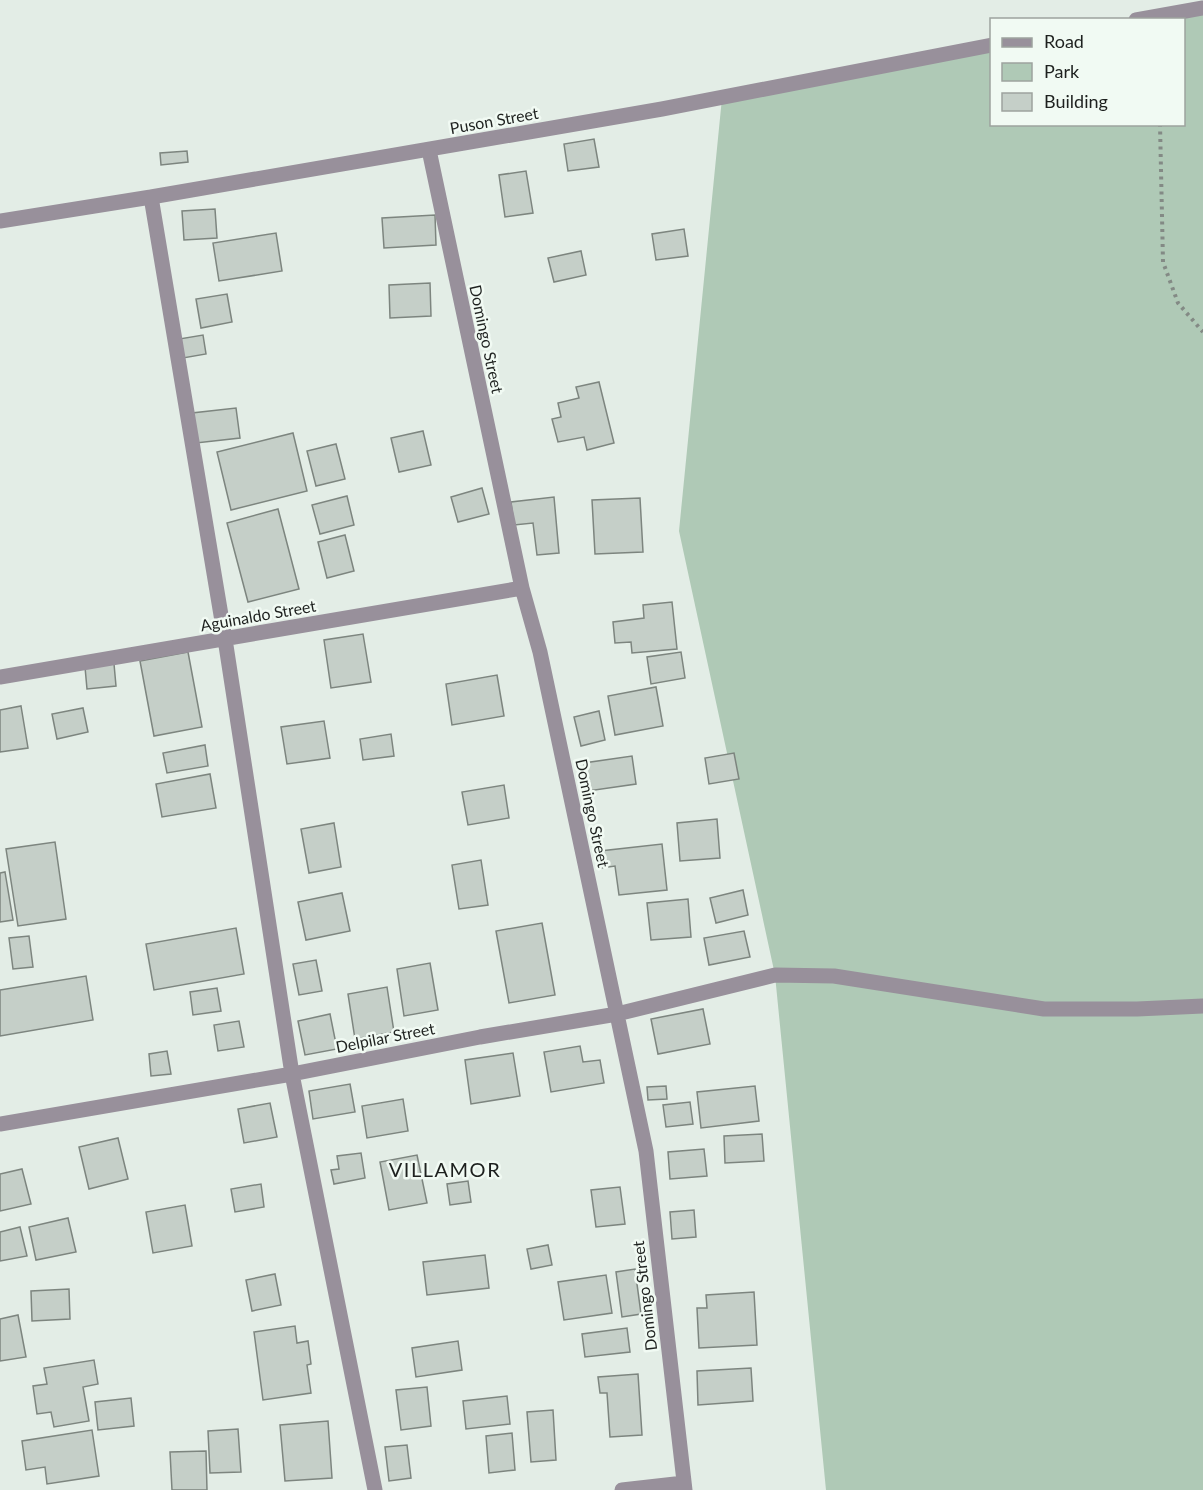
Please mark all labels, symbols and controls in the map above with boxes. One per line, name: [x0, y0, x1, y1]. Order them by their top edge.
legend: [990, 18, 1185, 126]
text: Road: [1044, 30, 1084, 52]
text: Park: [1044, 60, 1080, 82]
text: Building: [1044, 90, 1108, 112]
street label: Puson Street: [448, 103, 540, 137]
street label: Domingo Street: [466, 283, 508, 395]
street label: Aguinaldo Street: [199, 595, 317, 634]
street label: Domingo Street: [572, 757, 614, 869]
street label: Delpilar Street: [334, 1018, 436, 1056]
district label: VILLAMOR: [389, 1157, 501, 1181]
street label: Domingo Street: [628, 1240, 660, 1352]

